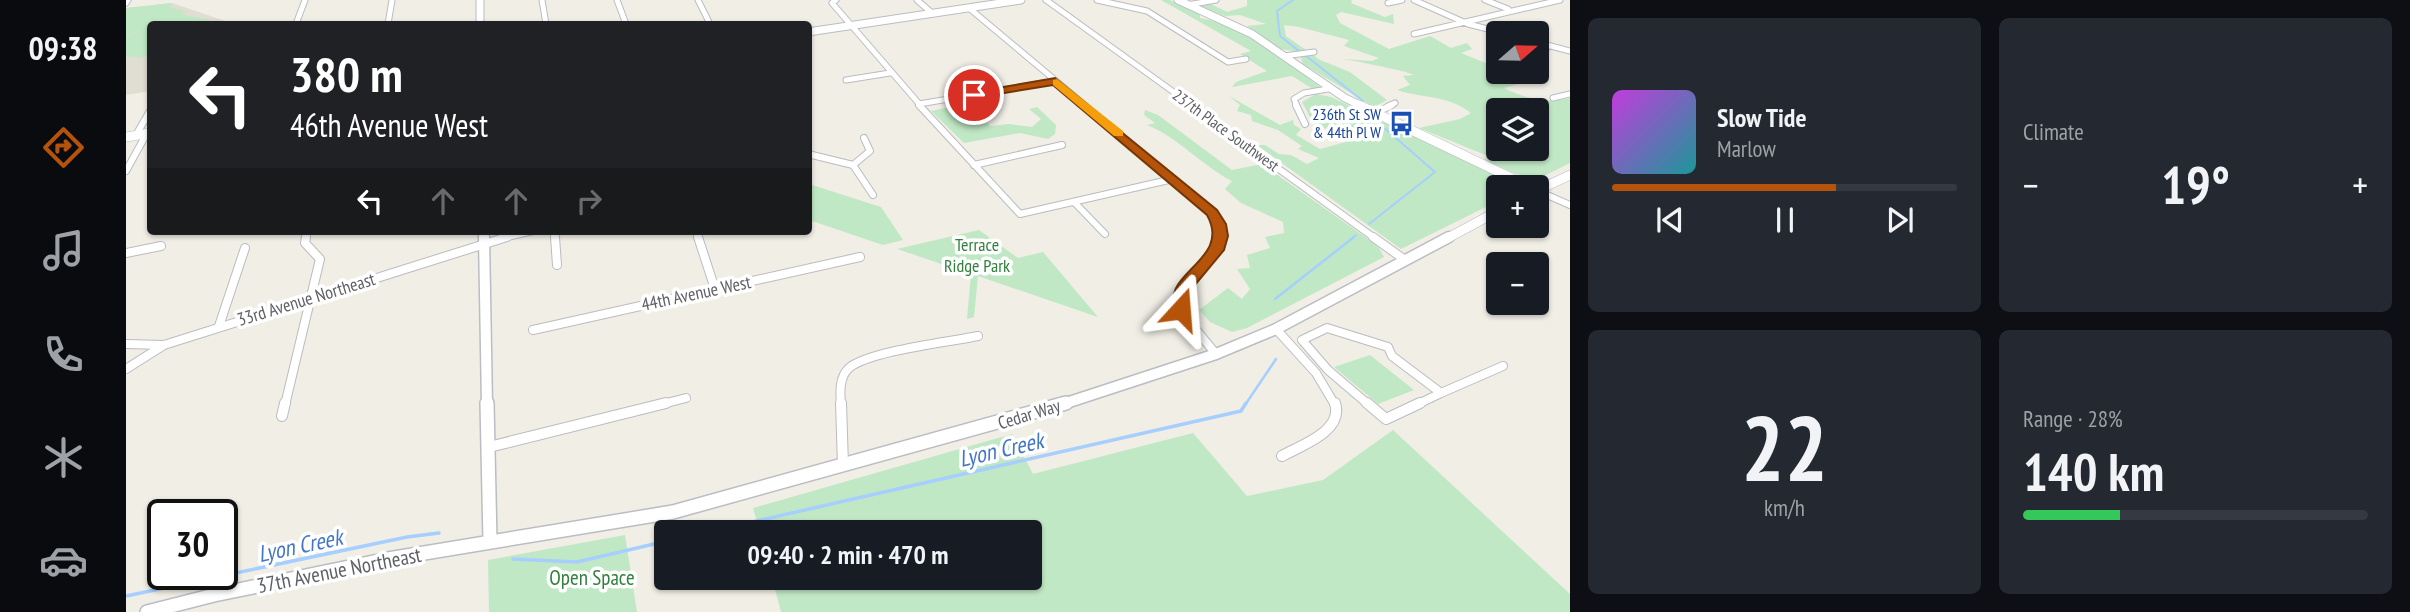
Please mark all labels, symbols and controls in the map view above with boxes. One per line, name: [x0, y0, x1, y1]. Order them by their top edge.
north arrow: [1486, 21, 1549, 84]
map controls: [1486, 21, 1549, 315]
text: 09:38: [28, 27, 98, 69]
text: 380 m: [290, 42, 403, 106]
icon: left: [175, 49, 266, 140]
pin: [944, 65, 1004, 125]
icon: arrive: [955, 76, 993, 114]
street label: 237th Place Southwest: [1169, 85, 1284, 176]
button: layers: [1486, 98, 1549, 161]
text: Slow Tide: [1717, 101, 1807, 134]
text: 46th Avenue West: [290, 104, 488, 146]
place label: 236th St SW & 44th Pl W: [1312, 104, 1381, 142]
bus stop icon: 236th St SW & 44th Pl W: [1387, 109, 1415, 137]
text: Climate: [2023, 117, 2084, 146]
icon: directions: [39, 123, 88, 172]
text: Marlow: [1717, 134, 1776, 163]
text: 19°: [2161, 151, 2230, 218]
text: −: [2023, 160, 2039, 209]
text: +: [2352, 160, 2368, 209]
button: +: [1486, 175, 1549, 238]
icon: left: [351, 182, 389, 220]
icon: ahead: [424, 182, 462, 220]
icon: ahead: [497, 182, 535, 220]
icon: right: [570, 182, 608, 220]
icon: previous: [1651, 201, 1689, 239]
icon: pause: [1766, 201, 1804, 239]
icon: next: [1881, 201, 1919, 239]
icon: music: [39, 226, 88, 275]
park label: Terrace Ridge Park: [944, 233, 1010, 277]
button: −: [1486, 252, 1549, 315]
street label: 33rd Avenue Northeast: [234, 267, 378, 331]
street label: 44th Avenue West: [639, 270, 753, 316]
position arrow: [1144, 272, 1218, 346]
icon: phone: [39, 330, 88, 379]
text: 22: [1741, 388, 1828, 506]
street label: Cedar Way: [995, 394, 1063, 434]
text: Range · 28%: [2023, 404, 2123, 433]
water label: Lyon Creek: [956, 425, 1049, 473]
icon: climate: [39, 433, 88, 482]
text: 140 km: [2023, 438, 2164, 505]
text: km/h: [1764, 493, 1805, 522]
speed limit sign: 30: [147, 499, 238, 590]
water label: Lyon Creek: [255, 521, 348, 568]
icon: car: [39, 536, 88, 585]
text: 09:40 · 2 min · 470 m: [748, 538, 948, 571]
street label: 37th Avenue Northeast: [255, 541, 424, 599]
park label: Open Space: [549, 564, 635, 591]

